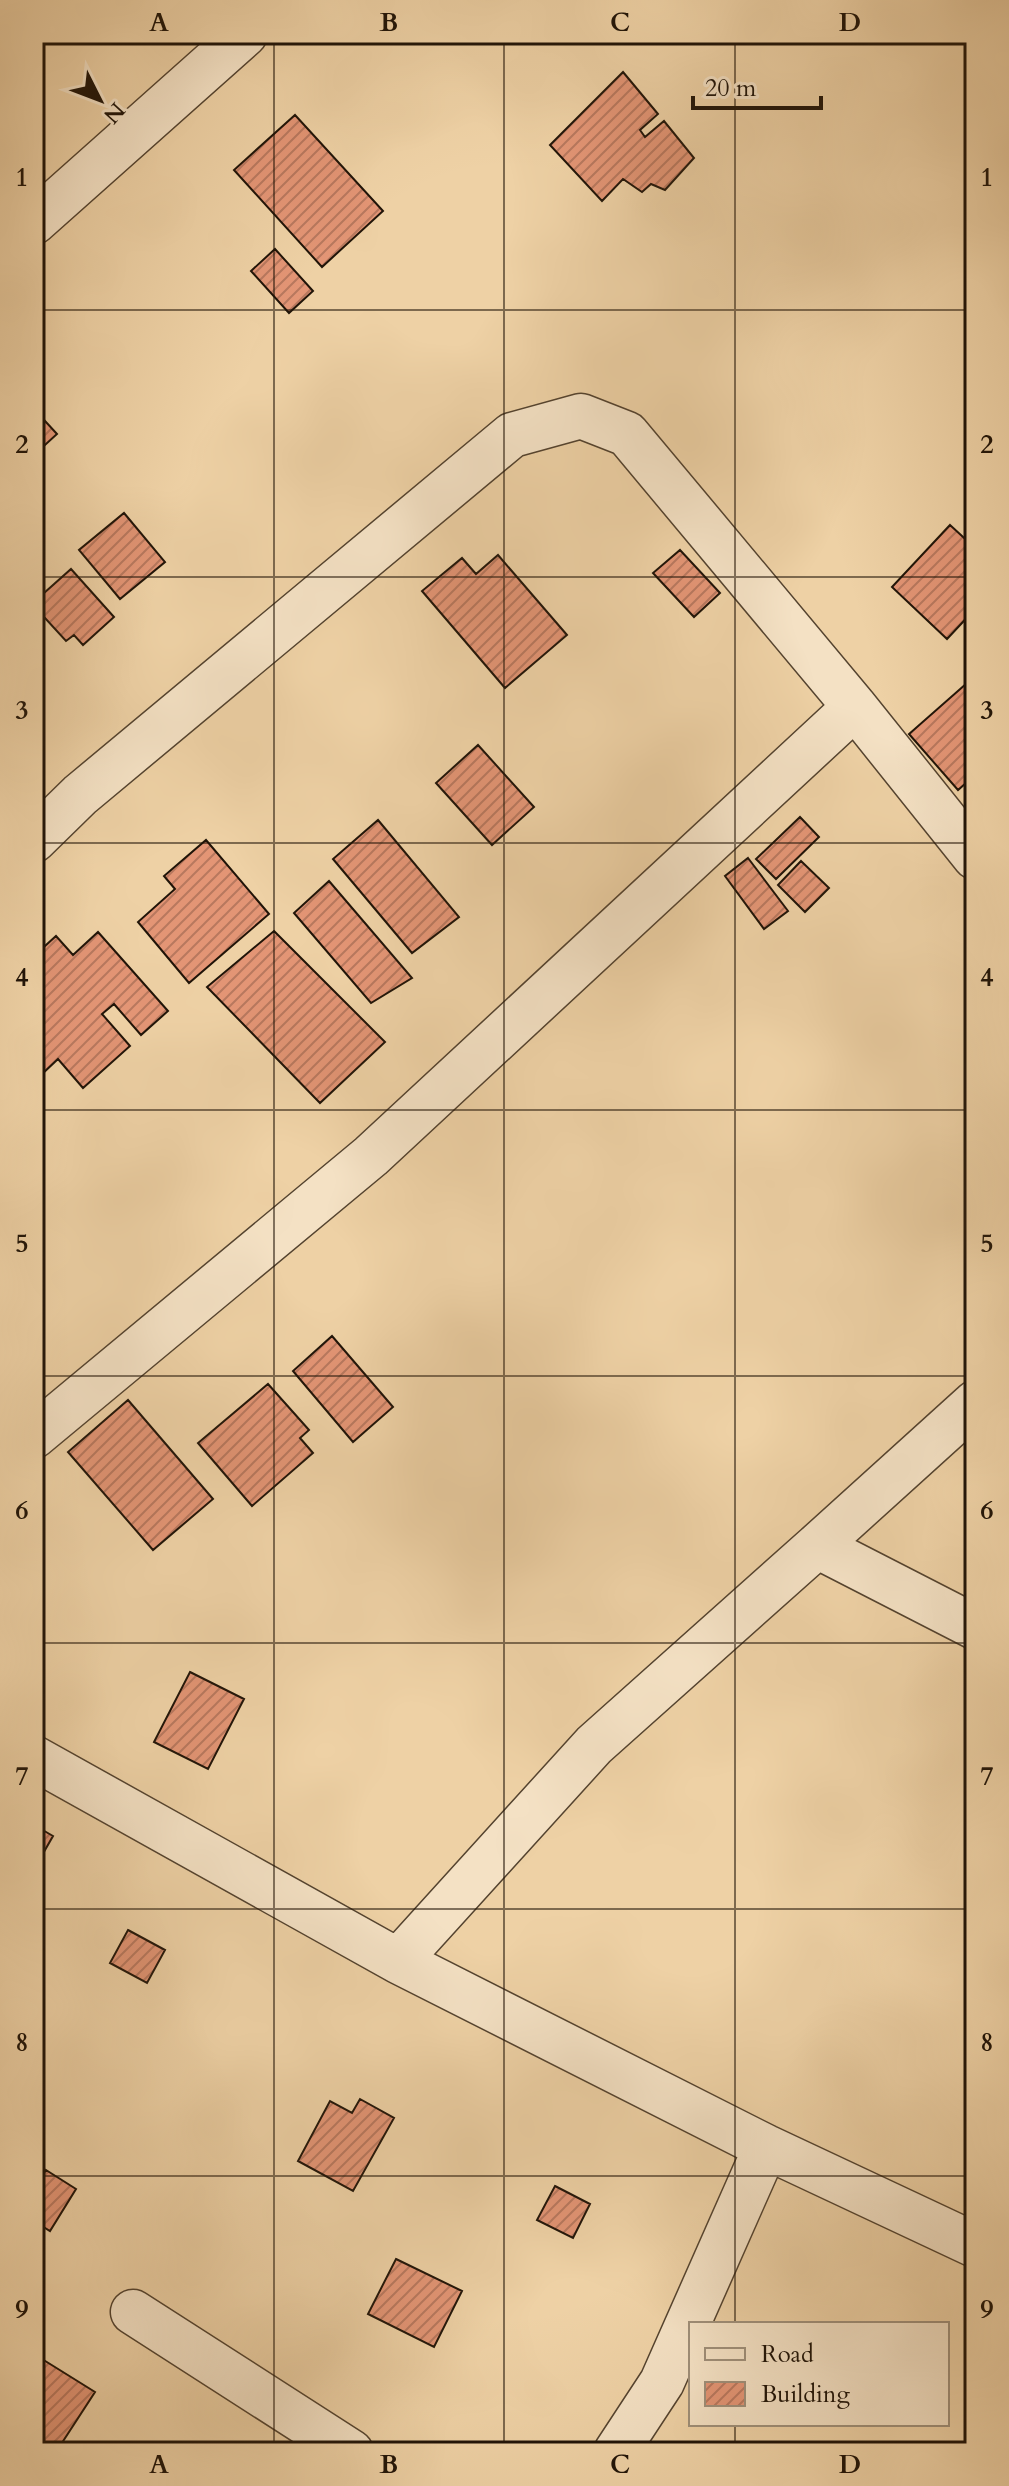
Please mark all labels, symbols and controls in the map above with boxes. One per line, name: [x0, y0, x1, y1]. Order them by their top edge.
text: A: [149, 5, 169, 40]
text: B: [380, 5, 398, 40]
text: C: [610, 5, 630, 40]
text: D: [839, 5, 861, 40]
north arrow: [60, 60, 140, 140]
scale bar: [693, 60, 821, 110]
text: 20 m: [705, 72, 757, 105]
text: N: [97, 96, 132, 130]
text: 1: [15, 160, 29, 195]
text: 1: [980, 160, 994, 195]
text: 2: [15, 427, 29, 462]
text: 2: [980, 427, 994, 462]
text: 3: [15, 693, 29, 728]
text: 3: [980, 693, 994, 728]
text: 4: [15, 960, 29, 995]
text: 4: [980, 960, 994, 995]
text: 5: [15, 1226, 29, 1261]
text: 5: [980, 1226, 994, 1261]
text: 6: [15, 1493, 29, 1528]
text: 6: [980, 1493, 994, 1528]
text: 7: [15, 1759, 29, 1794]
text: 7: [980, 1759, 994, 1794]
text: 8: [15, 2025, 29, 2060]
text: 8: [980, 2025, 994, 2060]
text: 9: [15, 2292, 29, 2327]
text: 9: [980, 2292, 994, 2327]
legend: [689, 2322, 949, 2426]
text: Road: [761, 2338, 814, 2371]
text: Building: [761, 2378, 851, 2411]
text: A: [149, 2447, 169, 2482]
text: B: [380, 2447, 398, 2482]
text: C: [610, 2447, 630, 2482]
text: D: [839, 2447, 861, 2482]

